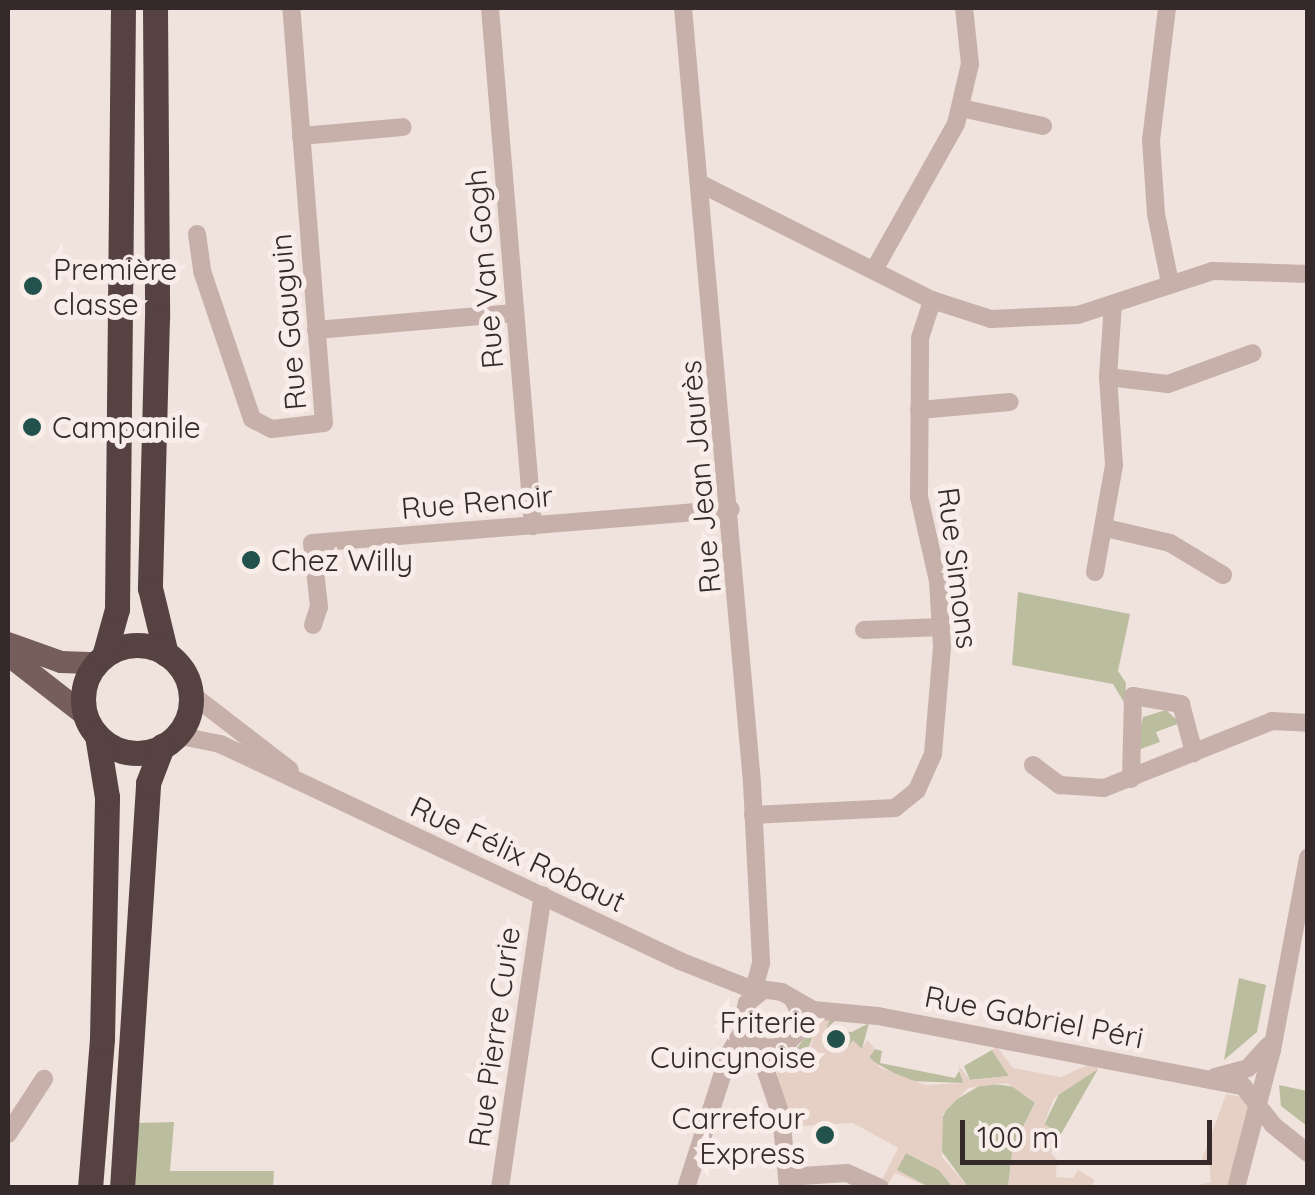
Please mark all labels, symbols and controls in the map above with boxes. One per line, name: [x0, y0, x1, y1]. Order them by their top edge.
street label: Rue Van Gogh: [457, 168, 511, 370]
street label: Rue Gauguin: [262, 232, 314, 412]
place label: Première classe: [53, 251, 177, 322]
marker: Première classe: [22, 275, 44, 297]
street label: Rue Jean Jaurès: [672, 359, 728, 595]
place label: Campanile: [52, 409, 201, 445]
marker: Campanile: [21, 416, 43, 438]
street label: Rue Renoir: [400, 477, 554, 527]
street label: Rue Simons: [930, 485, 986, 651]
place label: Chez Willy: [271, 542, 413, 578]
marker: Chez Willy: [240, 549, 262, 571]
street label: Rue Félix Robaut: [405, 788, 631, 920]
street label: Rue Pierre Curie: [461, 924, 527, 1150]
street label: Rue Gabriel Péri: [922, 978, 1146, 1056]
place label: Friterie Cuincynoise: [650, 1004, 816, 1074]
marker: Friterie Cuincynoise: [825, 1028, 847, 1050]
place label: Carrefour Express: [671, 1100, 805, 1170]
scale bar: [965, 1100, 1218, 1162]
text: 100 m: [977, 1118, 1059, 1156]
marker: Carrefour Express: [814, 1124, 836, 1146]

